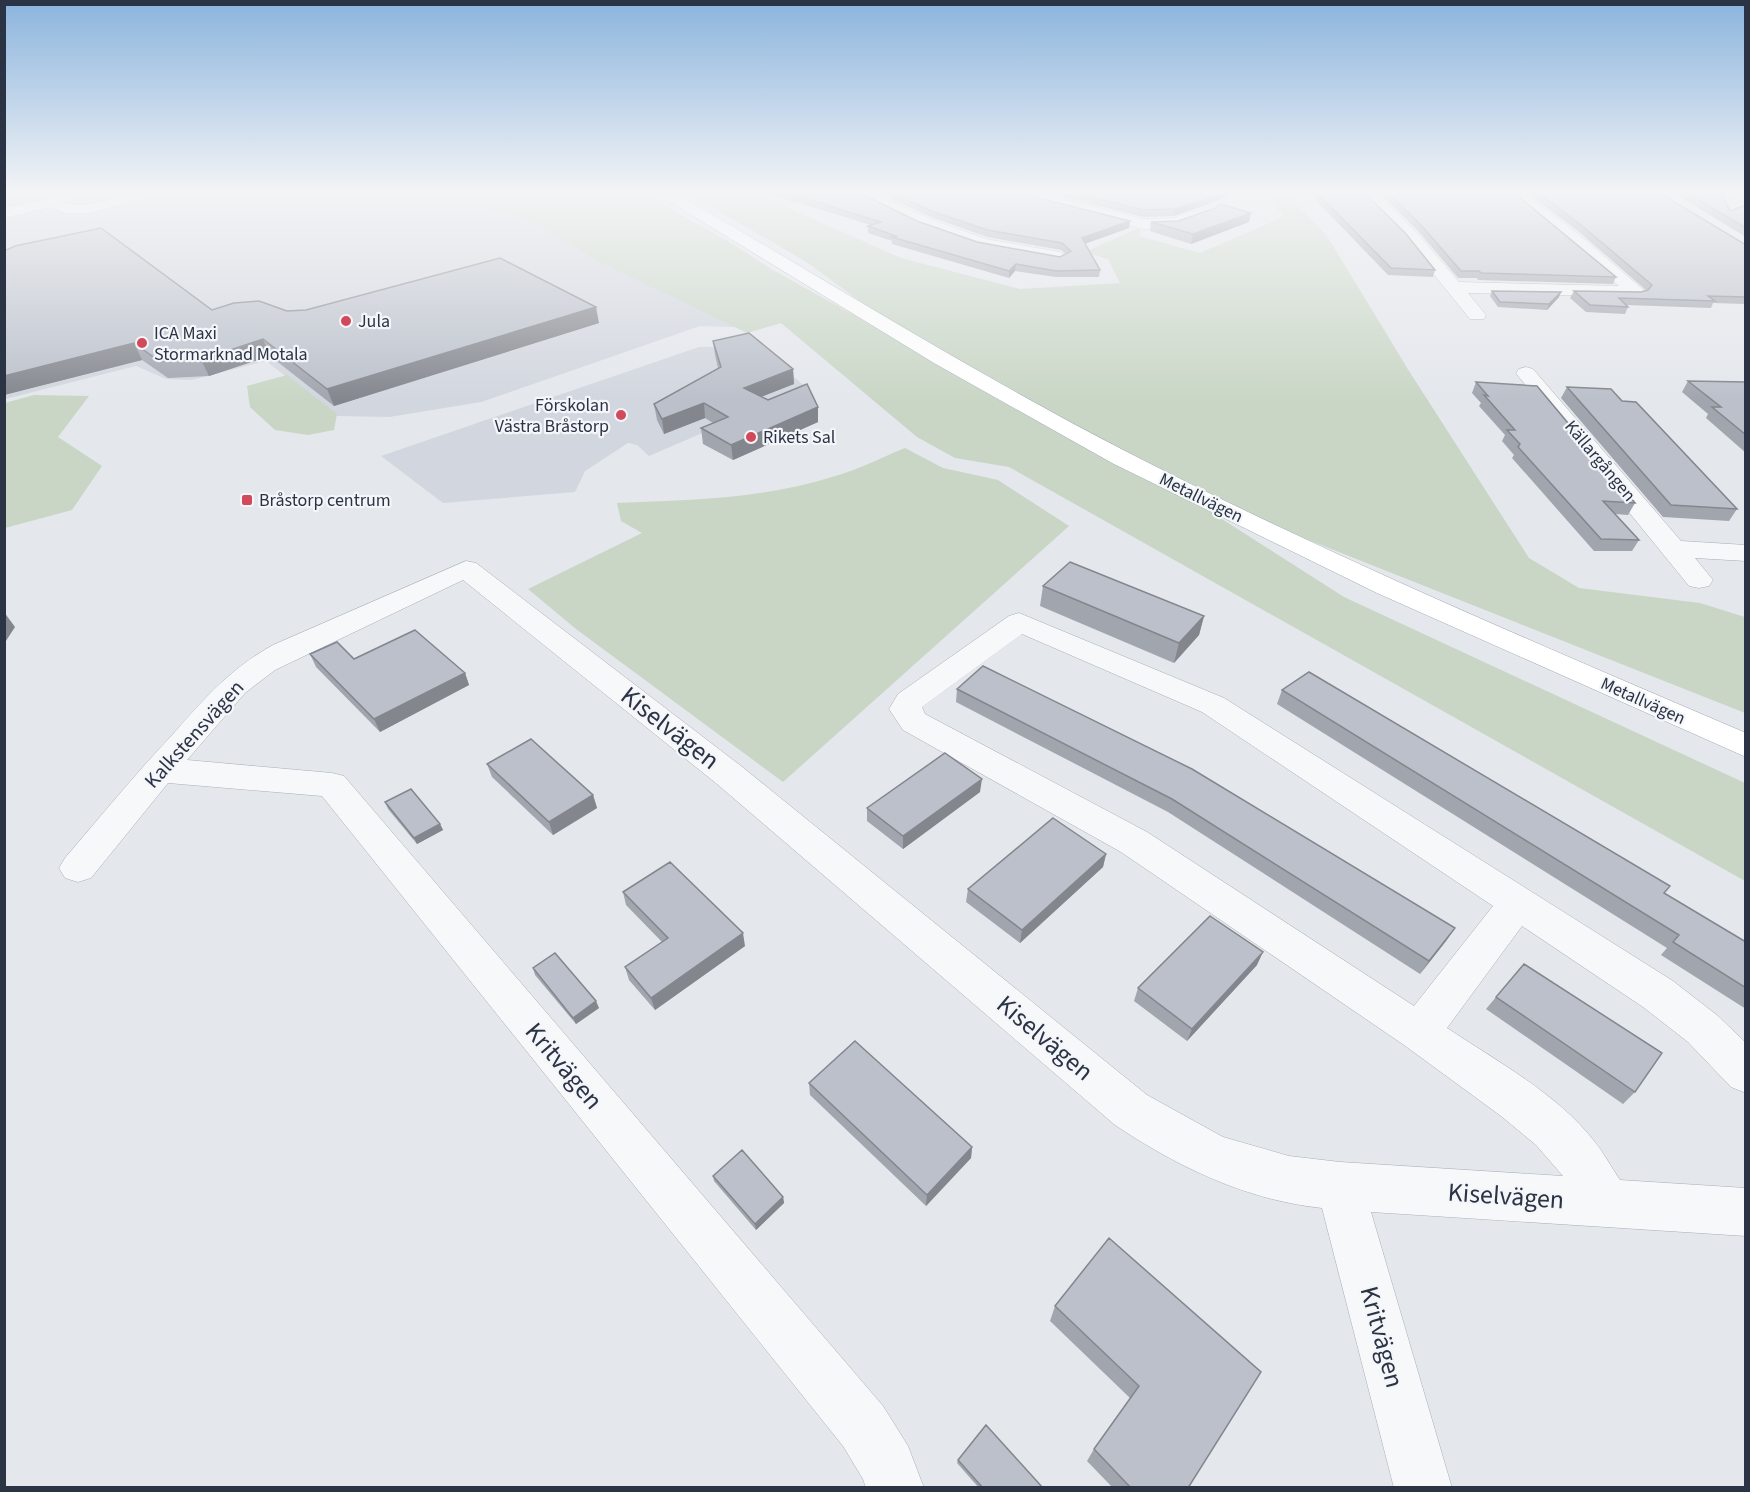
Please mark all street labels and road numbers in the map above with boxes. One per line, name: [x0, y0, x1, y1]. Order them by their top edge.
street label: Källargången: [1559, 415, 1641, 507]
street label: Metallvägen: [1155, 467, 1247, 529]
street label: Metallvägen: [1597, 671, 1689, 731]
street label: Kalkstensvägen: [137, 673, 251, 795]
street label: Kiselvägen: [613, 678, 727, 778]
street label: Kiselvägen: [988, 986, 1102, 1090]
street label: Kritvägen: [516, 1014, 612, 1118]
street label: Kiselvägen: [1447, 1173, 1565, 1219]
street label: Kritvägen: [1351, 1282, 1413, 1392]

